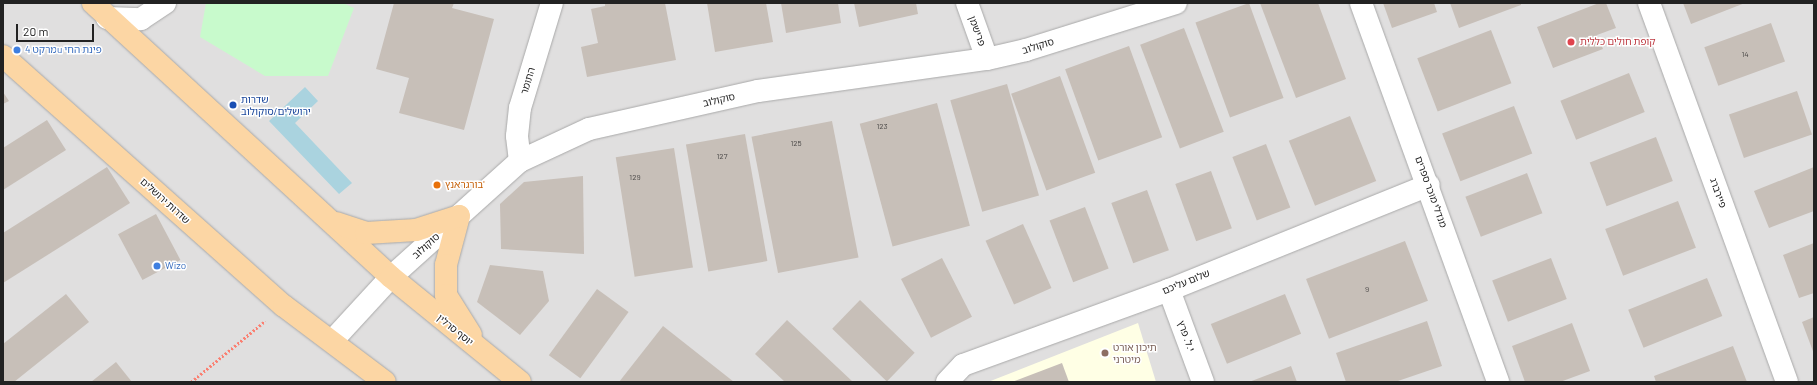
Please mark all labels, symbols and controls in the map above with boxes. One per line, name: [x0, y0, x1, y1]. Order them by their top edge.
street label: פרישמן: [966, 14, 988, 48]
scale bar: [18, 16, 96, 42]
text: 20 m: [23, 24, 49, 38]
street label: סוקולוב: [1021, 35, 1055, 57]
marker: קופת חולים כללית: [1565, 36, 1577, 48]
place label: קופת חולים כללית: [1580, 36, 1655, 48]
place label: מרקט 4u פינת החי: [25, 44, 102, 56]
marker: מרקט 4u פינת החי: [12, 45, 22, 55]
house number: 14: [1741, 50, 1749, 60]
street label: התומר: [518, 66, 538, 96]
street label: סוקולוב: [702, 90, 736, 110]
place label: שדרות ירושלים/סוקולוב: [241, 93, 311, 116]
marker: שדרות ירושלים/סוקולוב: [228, 100, 238, 110]
house number: 123: [876, 122, 888, 132]
house number: 125: [790, 139, 802, 149]
house number: 127: [717, 152, 727, 162]
street label: מנדלי מוכר ספרים: [1413, 155, 1449, 229]
house number: 129: [629, 173, 641, 183]
street label: שדרות ירושלים: [138, 176, 192, 226]
street label: פיירברג: [1707, 176, 1729, 210]
place label: בורגראנץ': [445, 179, 485, 191]
marker: בורגראנץ': [432, 180, 442, 190]
street label: סוקולוב: [410, 231, 442, 261]
place label: Wizo: [165, 260, 186, 272]
marker: Wizo: [152, 261, 162, 271]
street label: שלום עליכם: [1160, 267, 1212, 297]
house number: 9: [1365, 285, 1369, 295]
street label: יוסף סרלין: [434, 312, 476, 348]
street label: י.ל. פרץ: [1175, 319, 1197, 353]
place label: תיכון אורט מיטרני: [1113, 341, 1157, 364]
marker: תיכון אורט מיטרני: [1100, 348, 1110, 358]

